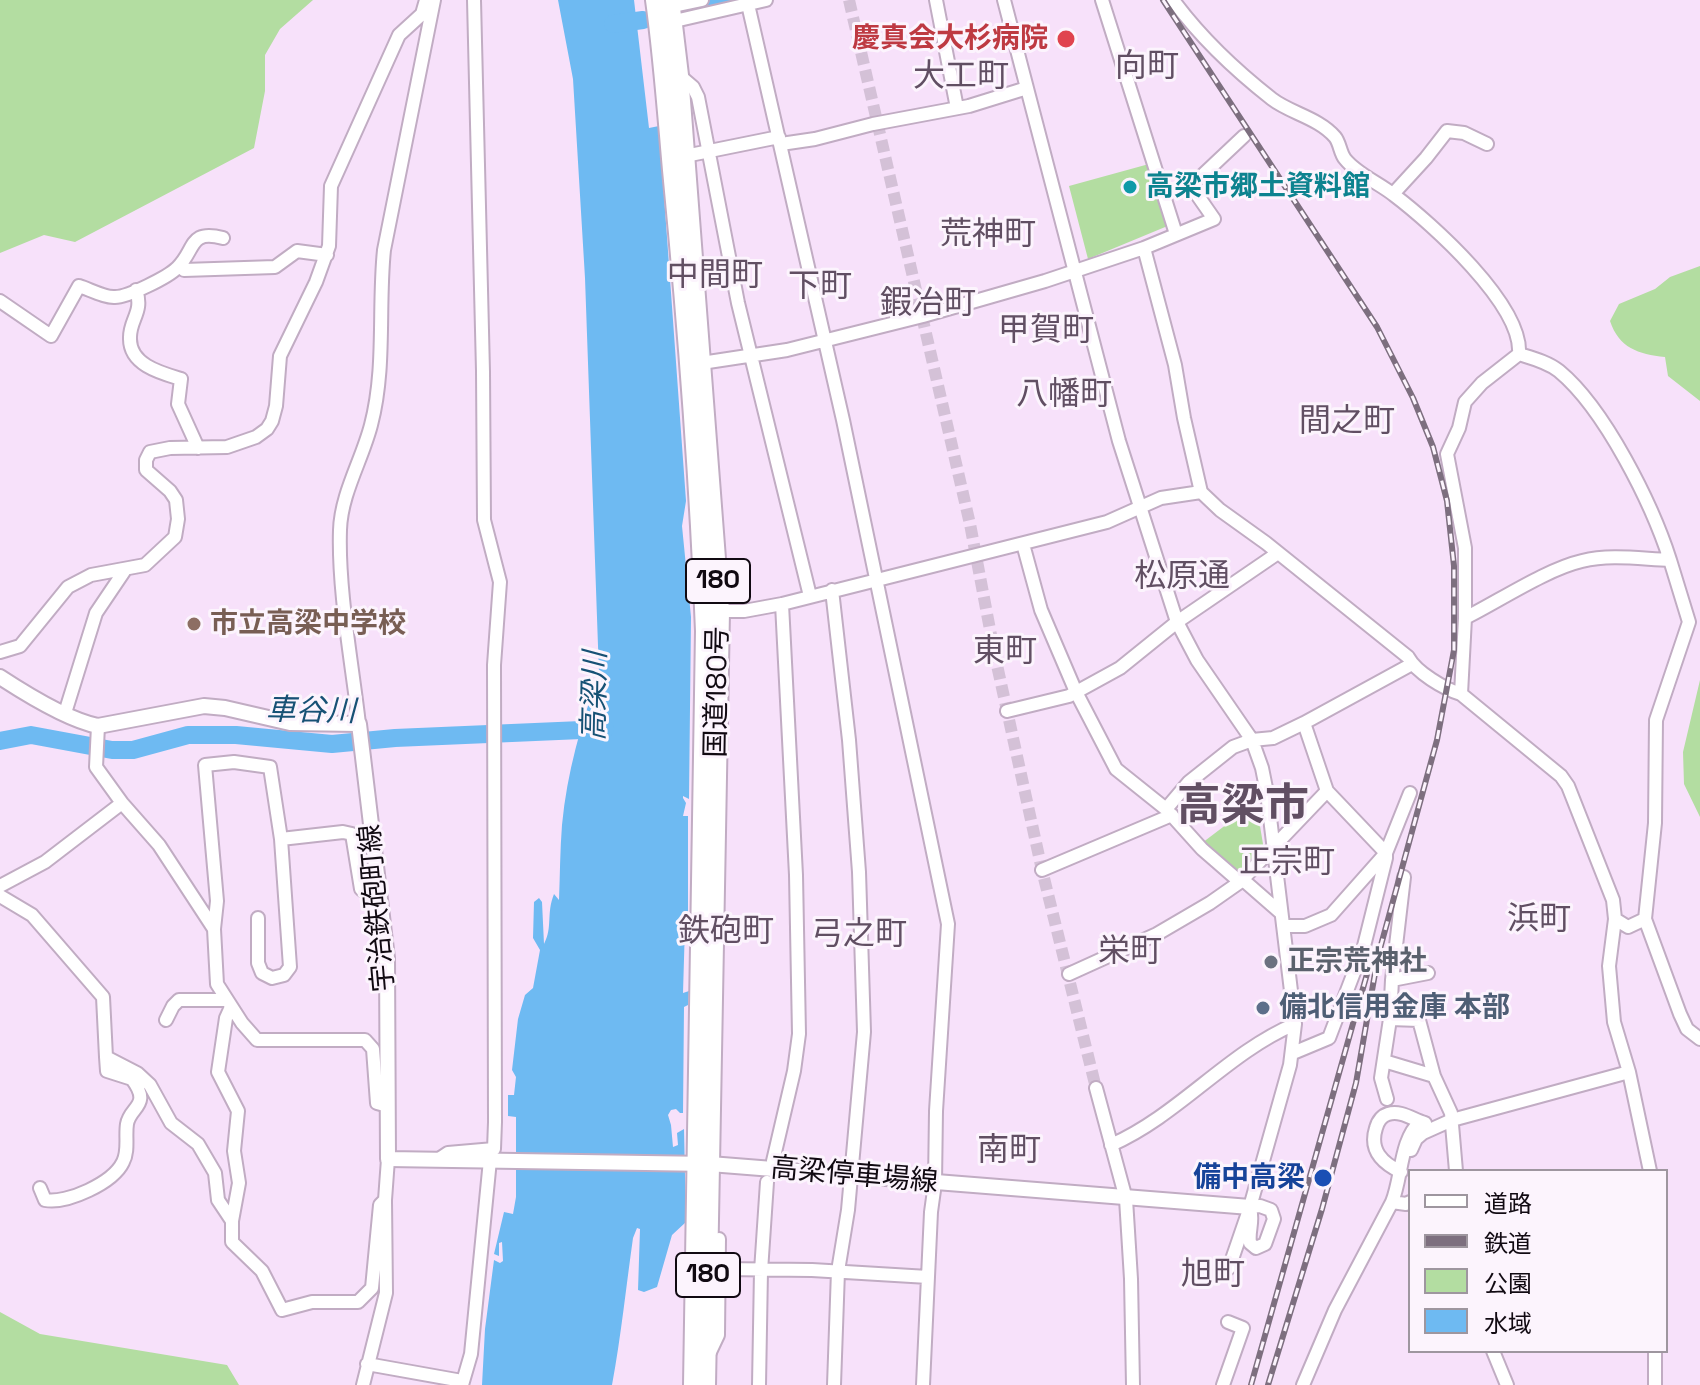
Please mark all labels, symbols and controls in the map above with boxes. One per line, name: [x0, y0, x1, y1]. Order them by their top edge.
place label: 慶真会大杉病院: [852, 22, 1048, 56]
marker: 慶真会大杉病院: [1055, 28, 1077, 50]
district label: 向町: [1115, 48, 1179, 86]
district label: 大工町: [913, 58, 1009, 96]
place label: 高梁市郷土資料館: [1146, 170, 1370, 204]
marker: 高梁市郷土資料館: [1121, 178, 1139, 196]
district label: 荒神町: [940, 216, 1036, 254]
district label: 中間町: [667, 257, 763, 295]
district label: 下町: [788, 268, 852, 306]
district label: 鍜冶町: [880, 285, 976, 323]
district label: 甲賀町: [998, 312, 1094, 350]
district label: 八幡町: [1016, 376, 1112, 414]
district label: 間之町: [1299, 403, 1395, 441]
district label: 松原通: [1134, 558, 1230, 596]
road number: 180: [686, 559, 750, 603]
place label: 市立高梁中学校: [210, 607, 406, 641]
marker: 市立高梁中学校: [185, 615, 203, 633]
street label: 国道180号: [700, 626, 736, 758]
district label: 東町: [973, 633, 1037, 671]
water label: 高梁川: [577, 651, 615, 741]
water label: 車谷川: [266, 693, 356, 731]
district label: 高梁市: [1177, 782, 1309, 834]
street label: 宇治鉄砲町線: [354, 823, 402, 993]
district label: 正宗町: [1239, 844, 1335, 882]
district label: 浜町: [1507, 901, 1571, 939]
district label: 鉄砲町: [678, 913, 774, 951]
district label: 弓之町: [811, 916, 907, 954]
district label: 栄町: [1098, 933, 1162, 971]
place label: 正宗荒神社: [1287, 945, 1427, 979]
marker: 正宗荒神社: [1262, 953, 1280, 971]
place label: 備北信用金庫 本部: [1279, 991, 1510, 1025]
marker: 備北信用金庫 本部: [1254, 999, 1272, 1017]
district label: 南町: [977, 1132, 1041, 1170]
street label: 高梁停車場線: [769, 1152, 939, 1200]
place label: 備中高梁: [1193, 1161, 1305, 1195]
marker: 備中高梁: [1312, 1167, 1334, 1189]
legend: [1408, 1169, 1668, 1353]
text: 道路: [1484, 1188, 1532, 1219]
text: 鉄道: [1484, 1228, 1532, 1259]
road number: 180: [676, 1253, 740, 1297]
district label: 旭町: [1181, 1256, 1245, 1294]
text: 公園: [1484, 1268, 1532, 1299]
text: 水域: [1484, 1308, 1532, 1339]

